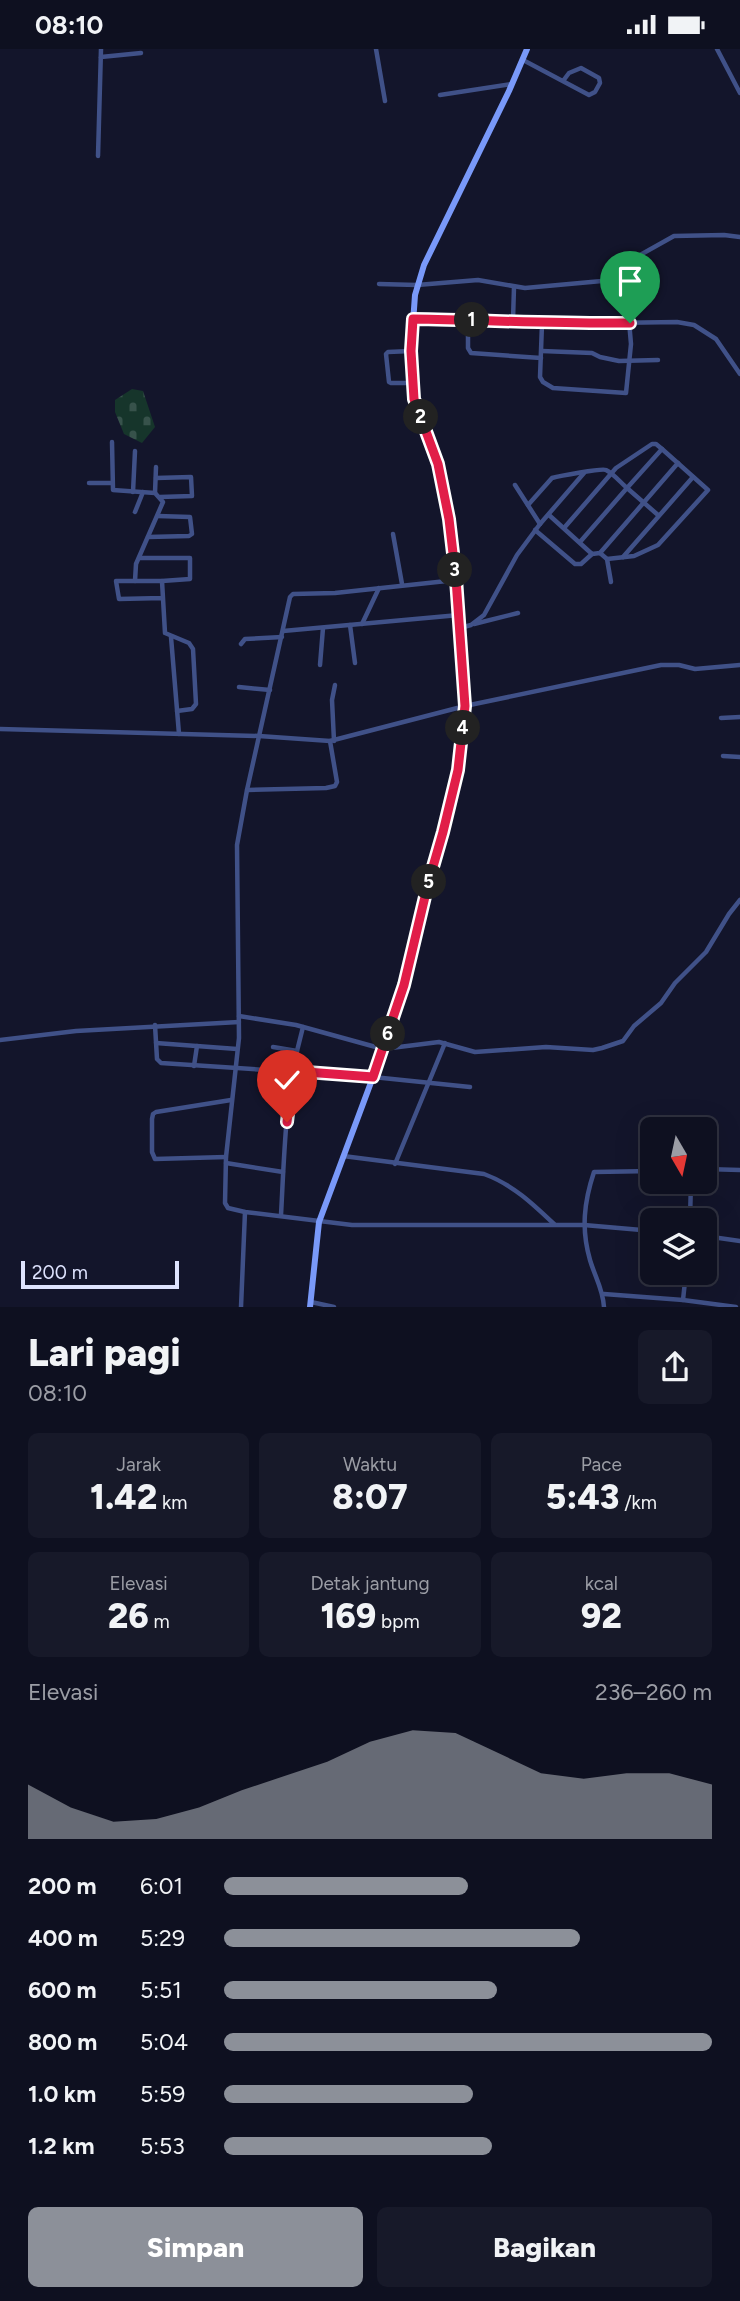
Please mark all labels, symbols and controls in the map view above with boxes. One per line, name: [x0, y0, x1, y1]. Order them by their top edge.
text: 08:10: [35, 9, 103, 41]
pin: [600, 251, 660, 323]
icon: arrive: [611, 262, 649, 300]
pin: 1: [454, 303, 490, 337]
text: 1: [467, 308, 476, 331]
pin: 2: [404, 399, 438, 435]
text: 2: [415, 405, 426, 428]
pin: 3: [438, 553, 472, 587]
text: 3: [449, 558, 460, 581]
pin: 4: [446, 711, 480, 745]
text: 4: [456, 716, 469, 739]
pin: 5: [412, 865, 446, 899]
text: 5: [423, 870, 434, 893]
pin: 6: [370, 1017, 406, 1051]
text: 6: [382, 1022, 393, 1045]
pin: [257, 1050, 317, 1122]
icon: check: [268, 1061, 306, 1099]
north arrow: [640, 1117, 718, 1193]
map controls: [640, 1117, 717, 1285]
button: layers: [640, 1208, 717, 1285]
scale bar: [21, 1258, 178, 1290]
text: 200 m: [32, 1261, 88, 1284]
text: Lari pagi: [28, 1330, 181, 1376]
button: share: [638, 1330, 712, 1404]
text: 08:10: [28, 1379, 87, 1407]
text: Jarak: [116, 1453, 161, 1476]
text: Waktu: [343, 1453, 397, 1476]
text: Pace: [581, 1453, 622, 1476]
text: 1.42: [90, 1476, 157, 1518]
text: 8:07: [332, 1476, 408, 1518]
text: 5:43: [546, 1476, 619, 1518]
text: km: [157, 1491, 187, 1514]
text: /km: [619, 1491, 657, 1514]
text: Elevasi: [110, 1572, 168, 1595]
text: Detak jantung: [310, 1572, 430, 1595]
text: kcal: [585, 1572, 618, 1595]
text: 26: [108, 1595, 149, 1637]
text: 169: [320, 1595, 376, 1637]
text: 92: [581, 1595, 622, 1637]
text: m: [149, 1610, 170, 1633]
text: bpm: [376, 1610, 420, 1633]
text: Elevasi: [28, 1678, 98, 1706]
text: 236–260 m: [595, 1678, 712, 1706]
text: 200 m: [28, 1872, 97, 1900]
text: 6:01: [140, 1872, 183, 1900]
text: 400 m: [28, 1924, 98, 1952]
text: 5:29: [140, 1924, 185, 1952]
text: 600 m: [28, 1976, 97, 2004]
text: 5:51: [140, 1976, 182, 2004]
text: 800 m: [28, 2028, 97, 2056]
text: 5:04: [140, 2028, 188, 2056]
text: 1.0 km: [28, 2080, 96, 2108]
text: 5:59: [140, 2080, 185, 2108]
text: 1.2 km: [28, 2132, 95, 2160]
text: 5:53: [140, 2132, 185, 2160]
button: Simpan: [28, 2207, 363, 2287]
button: Bagikan: [377, 2207, 712, 2287]

